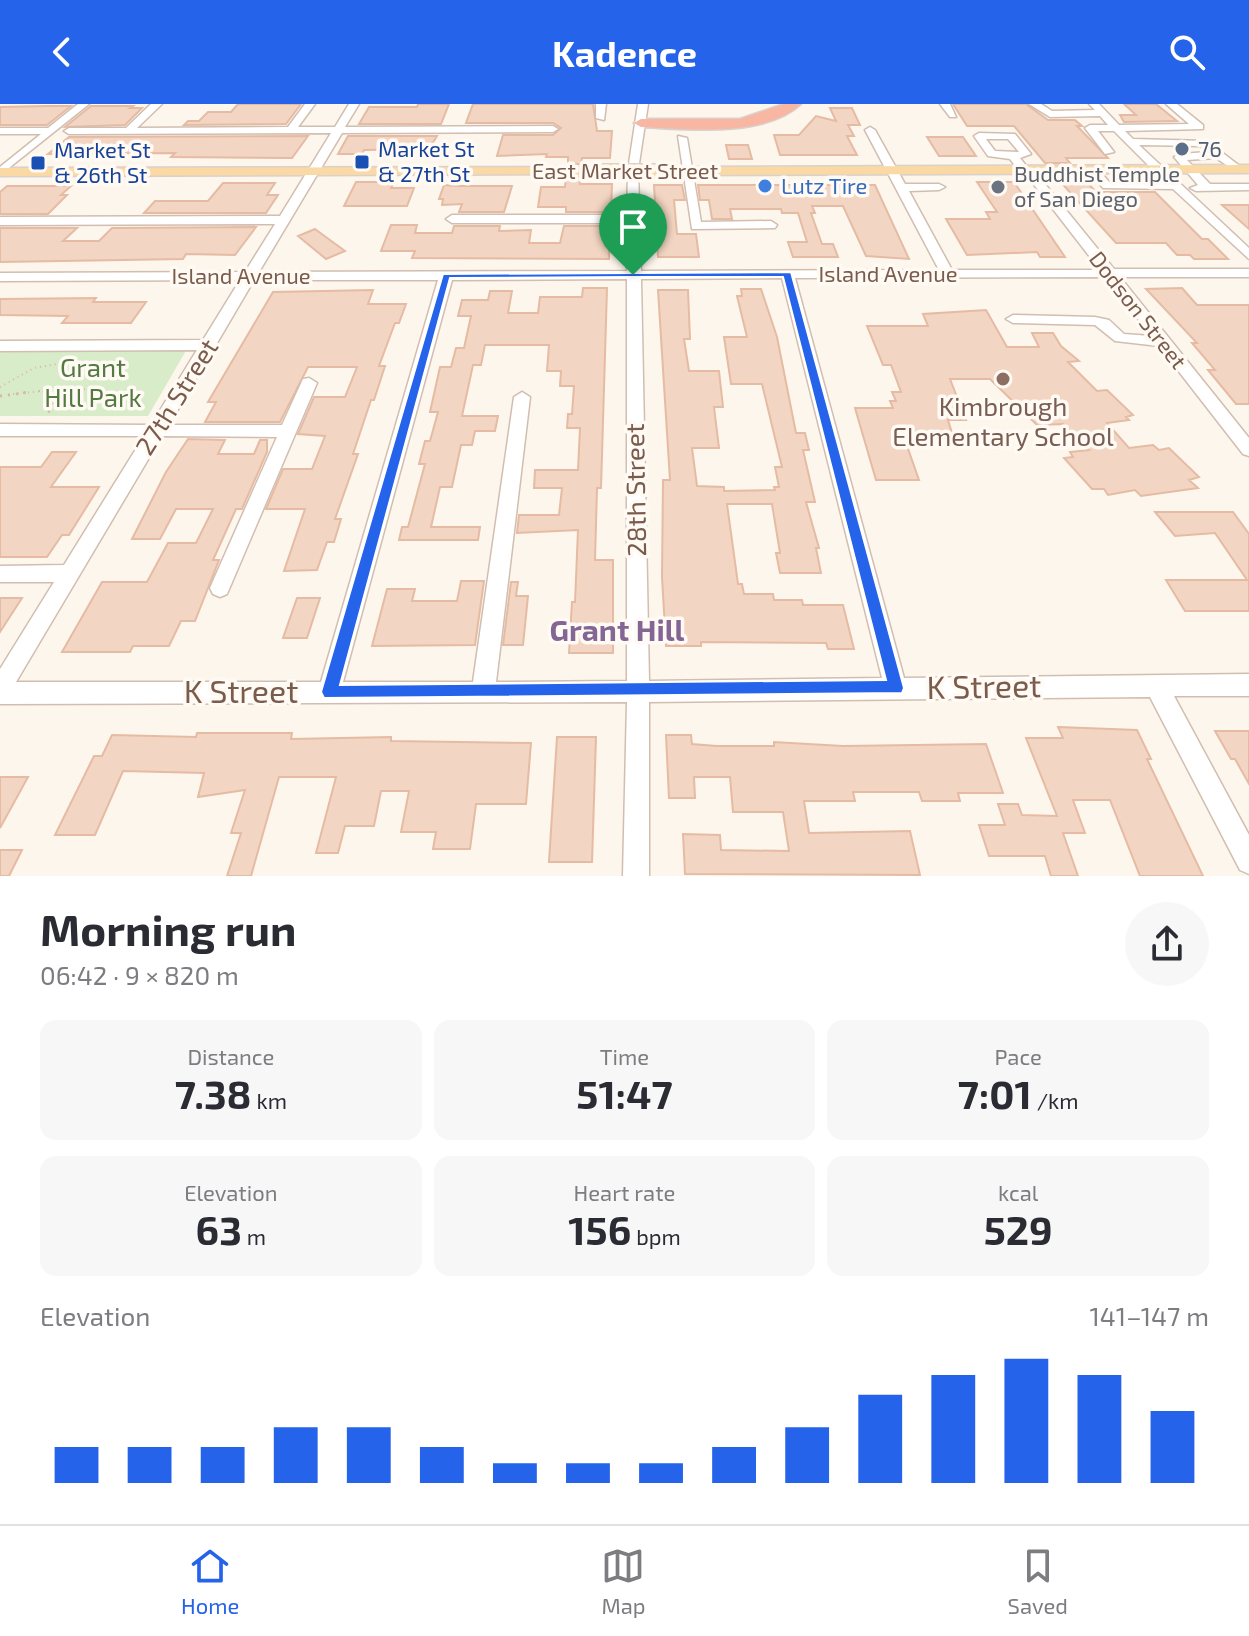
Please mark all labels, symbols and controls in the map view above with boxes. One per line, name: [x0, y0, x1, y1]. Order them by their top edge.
icon: back: [40, 30, 84, 74]
icon: search: [1165, 30, 1209, 74]
text: Kadence: [552, 31, 697, 74]
place label: Market St & 27th St: [378, 135, 475, 186]
place label: 76: [1198, 135, 1222, 161]
place label: Market St & 26th St: [54, 136, 151, 187]
marker: 76: [1173, 140, 1191, 158]
marker: Market St & 27th St: [353, 153, 371, 171]
marker: Market St & 26th St: [29, 154, 47, 172]
street label: East Market Street: [532, 157, 718, 183]
place label: Buddhist Temple of San Diego: [1014, 160, 1180, 211]
place label: Lutz Tire: [781, 172, 867, 198]
marker: Lutz Tire: [756, 177, 774, 195]
marker: Buddhist Temple of San Diego: [989, 178, 1007, 196]
pin: [599, 193, 667, 275]
icon: arrive: [611, 205, 655, 249]
street label: Dodson Street: [1085, 245, 1193, 373]
street label: Island Avenue: [818, 260, 958, 286]
street label: Island Avenue: [171, 262, 311, 288]
street label: 27th Street: [128, 332, 224, 460]
park label: Grant Hill Park: [44, 351, 142, 412]
marker: Kimbrough Elementary School: [994, 370, 1012, 388]
place label: Kimbrough Elementary School: [892, 390, 1114, 451]
street label: 28th Street: [618, 423, 651, 557]
district label: Grant Hill: [550, 611, 685, 647]
street label: K Street: [926, 665, 1042, 705]
street label: K Street: [184, 671, 298, 709]
text: Morning run: [40, 902, 296, 955]
button: share: [1125, 902, 1209, 986]
text: 06:42 · 9 × 820 m: [40, 959, 239, 990]
text: Distance: [187, 1043, 274, 1069]
text: Time: [600, 1043, 649, 1069]
text: Pace: [994, 1043, 1042, 1069]
text: 7.38: [175, 1069, 252, 1117]
text: 51:47: [576, 1069, 673, 1117]
text: 7:01: [958, 1069, 1032, 1117]
text: km: [252, 1087, 287, 1113]
text: /km: [1032, 1087, 1079, 1113]
text: Elevation: [184, 1179, 278, 1205]
text: Heart rate: [574, 1179, 675, 1205]
text: kcal: [998, 1179, 1038, 1205]
text: 63: [196, 1205, 242, 1253]
text: 156: [568, 1205, 631, 1253]
text: 529: [984, 1205, 1053, 1253]
text: m: [242, 1223, 266, 1249]
text: bpm: [631, 1223, 681, 1249]
text: Elevation: [40, 1300, 150, 1331]
text: 141–147 m: [1090, 1300, 1209, 1331]
tab: Home: [181, 1544, 239, 1618]
tab: Map: [601, 1544, 646, 1618]
tab: Saved: [1008, 1544, 1068, 1618]

